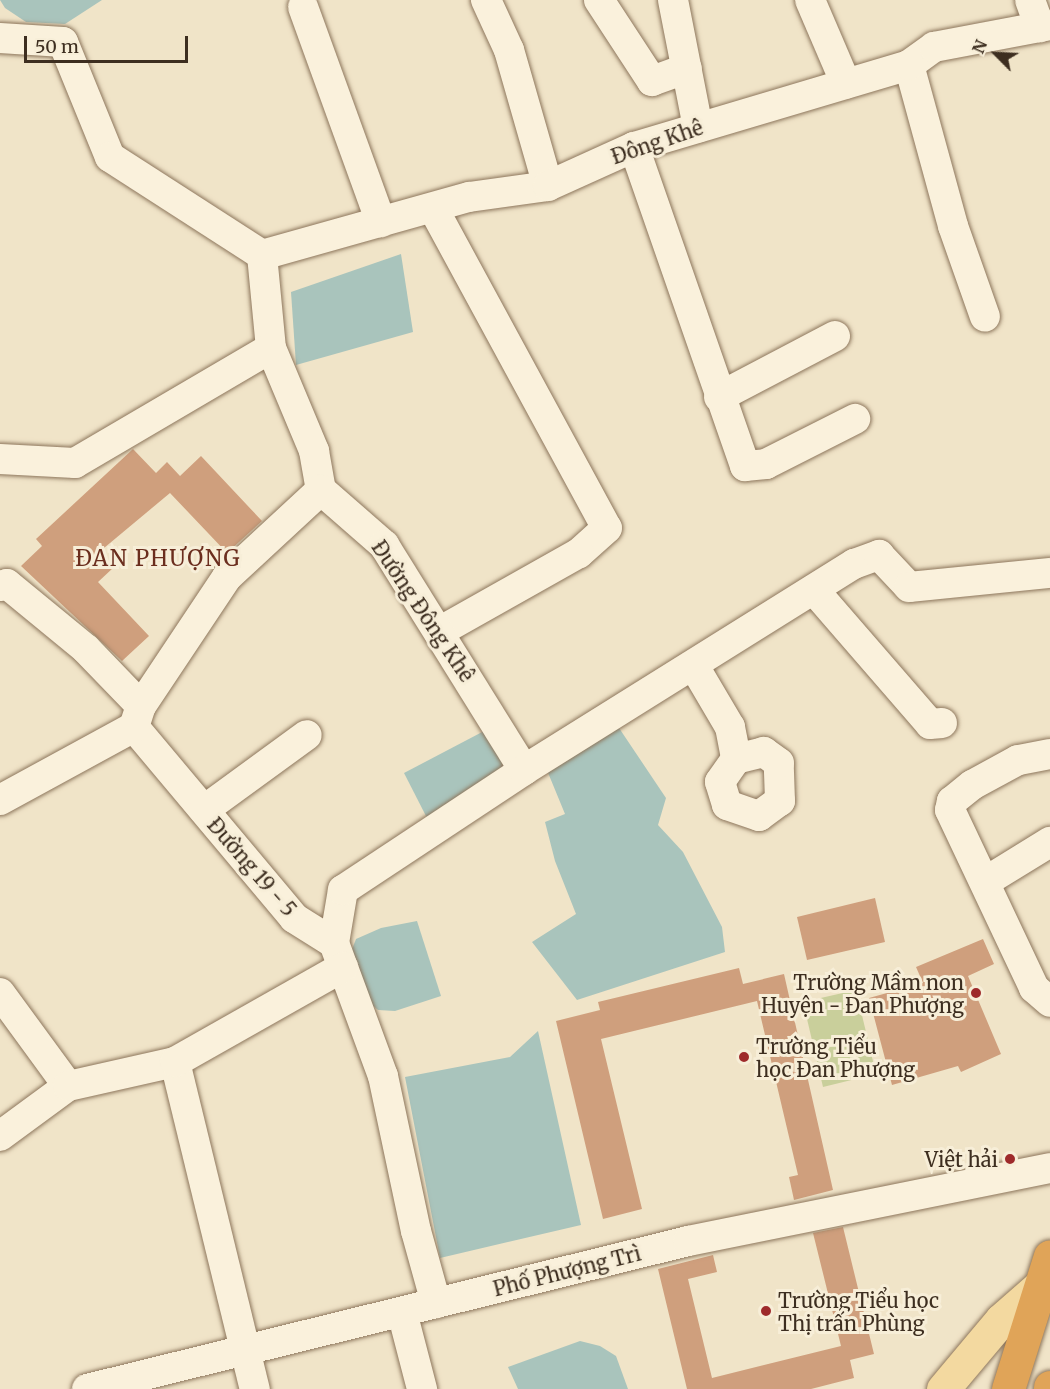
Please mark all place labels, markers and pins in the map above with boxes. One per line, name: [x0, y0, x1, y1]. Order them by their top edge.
place label: Trường Mầm non Huyện - Đan Phượng: [761, 970, 964, 1017]
marker: Trường Mầm non Huyện - Đan Phượng: [969, 986, 983, 1000]
place label: Trường Tiểu học Đan Phượng: [756, 1034, 915, 1081]
marker: Trường Tiểu học Đan Phượng: [737, 1050, 751, 1064]
place label: Việt hải: [925, 1147, 998, 1171]
marker: Việt hải: [1003, 1152, 1017, 1166]
place label: Trường Tiểu học Thị trấn Phùng: [778, 1288, 939, 1335]
marker: Trường Tiểu học Thị trấn Phùng: [759, 1304, 773, 1318]

